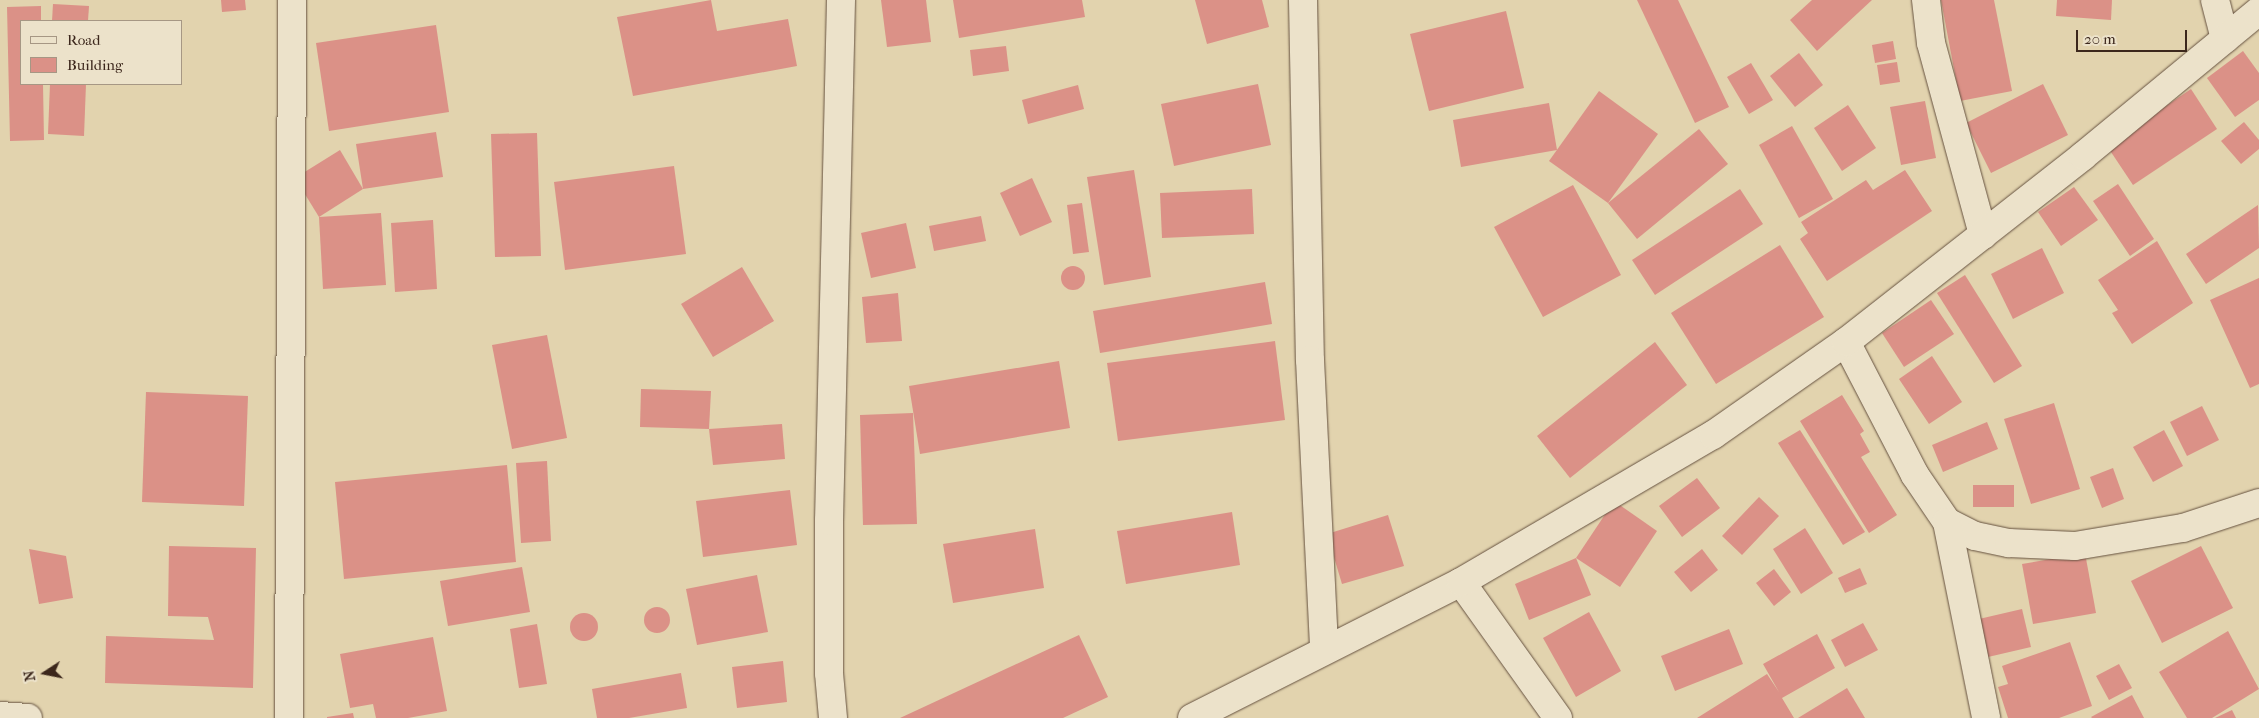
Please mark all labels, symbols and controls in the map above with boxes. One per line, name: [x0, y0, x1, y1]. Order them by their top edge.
legend: [20, 20, 182, 85]
scale bar: [2079, 20, 2190, 52]
text: 20 m: [2084, 30, 2116, 48]
text: Road: [67, 31, 100, 49]
text: Building: [67, 56, 123, 74]
north arrow: [20, 648, 70, 698]
text: N: [20, 669, 39, 683]

